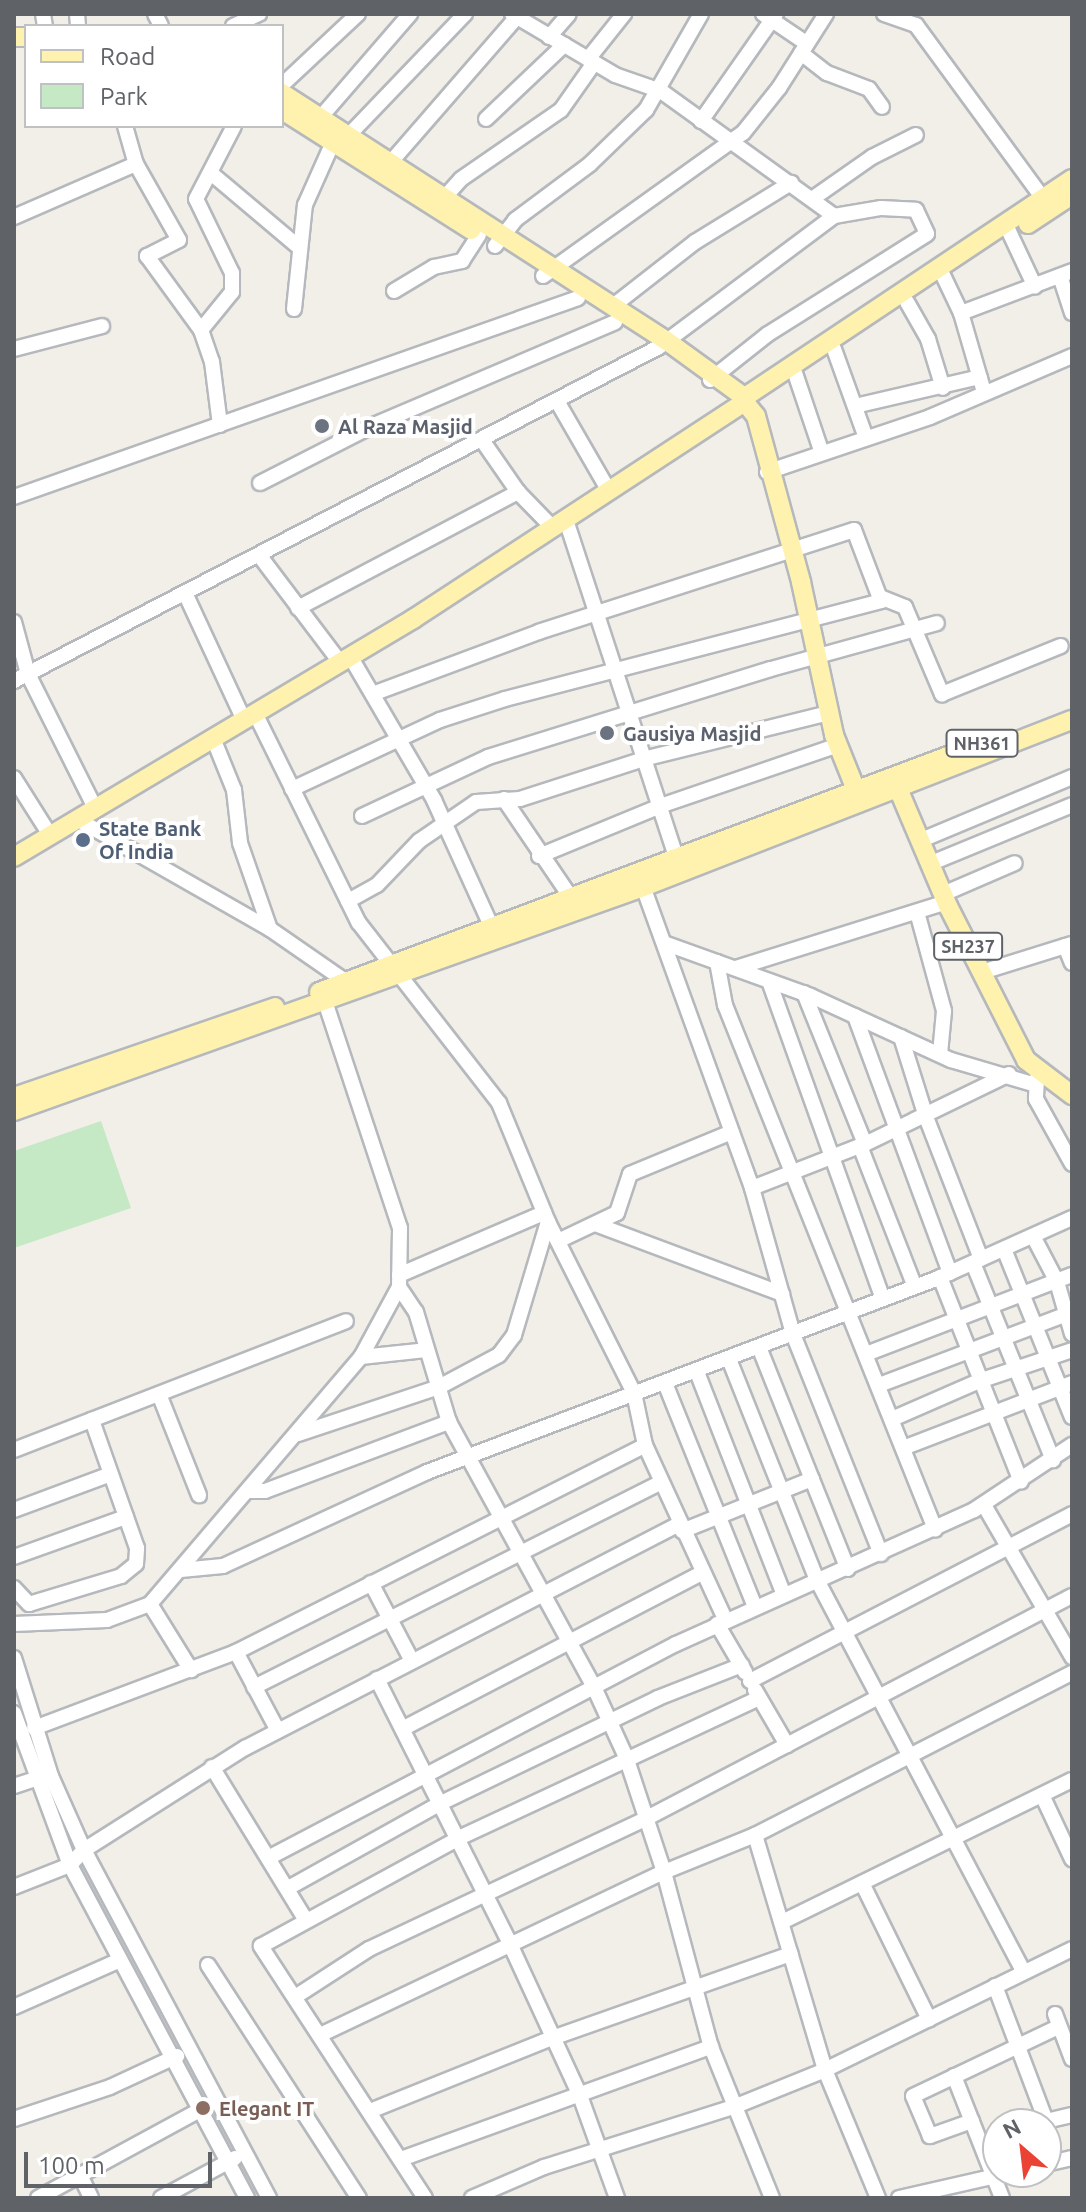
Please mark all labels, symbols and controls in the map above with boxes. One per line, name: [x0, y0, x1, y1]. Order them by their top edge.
legend: [24, 24, 284, 128]
text: Road: [100, 43, 155, 70]
text: Park: [100, 83, 148, 110]
place label: Al Raza Masjid: [338, 414, 473, 438]
marker: Al Raza Masjid: [313, 417, 331, 435]
place label: Gausiya Masjid: [623, 721, 761, 745]
marker: Gausiya Masjid: [598, 724, 616, 742]
road number: NH361: [944, 729, 1020, 757]
place label: State Bank Of India: [99, 816, 201, 863]
marker: State Bank Of India: [74, 831, 92, 849]
road number: SH237: [932, 932, 1004, 960]
place label: Elegant IT: [219, 2096, 314, 2120]
marker: Elegant IT: [194, 2099, 212, 2117]
north arrow: [982, 2108, 1062, 2188]
text: N: [998, 2113, 1025, 2143]
scale bar: [28, 2136, 216, 2186]
text: 100 m: [38, 2152, 105, 2179]

